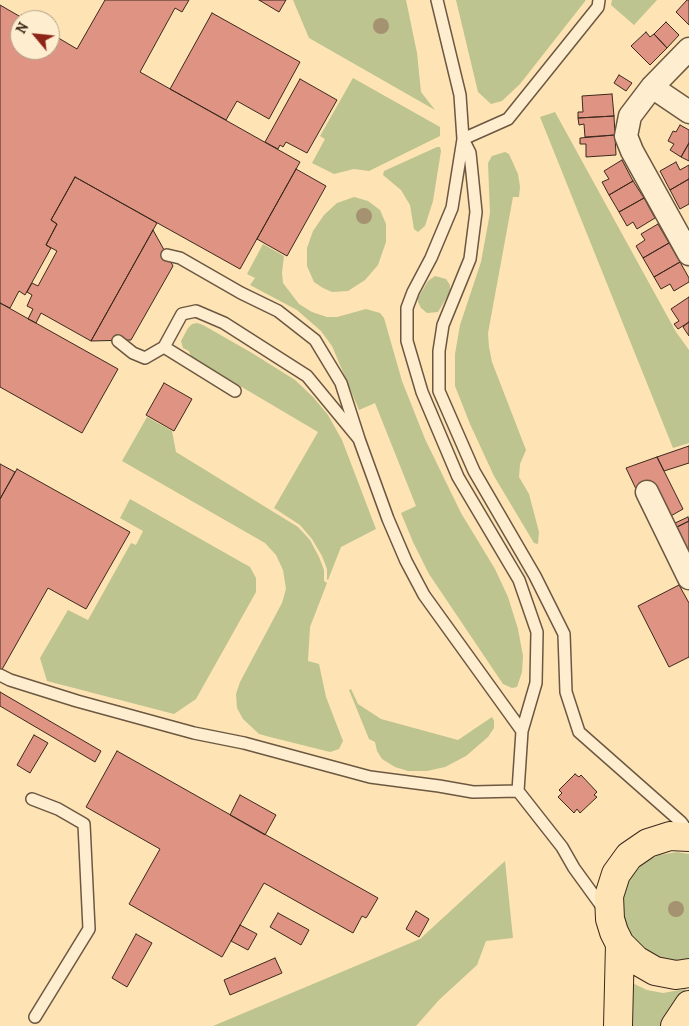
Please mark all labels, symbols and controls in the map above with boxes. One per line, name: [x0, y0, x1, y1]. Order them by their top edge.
north arrow: [10, 10, 60, 60]
text: N: [11, 19, 33, 37]

